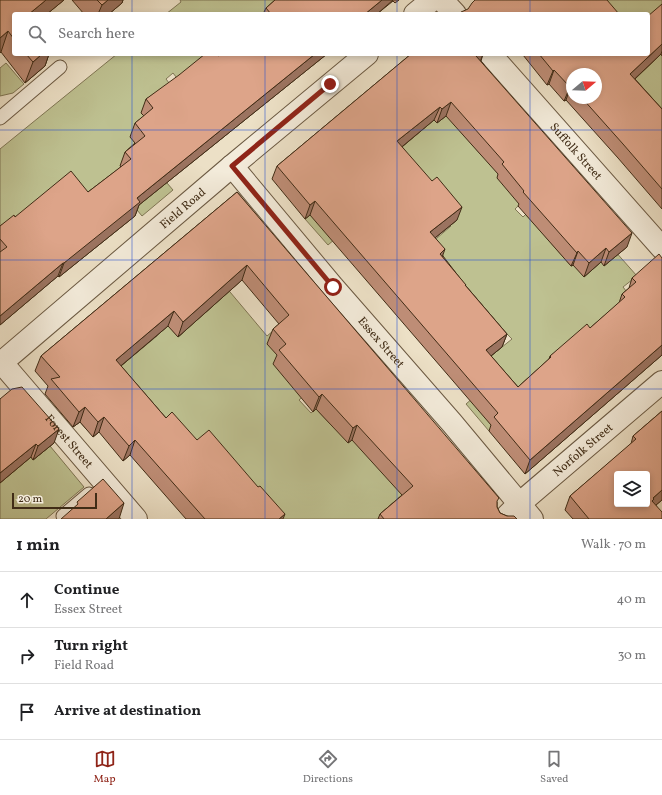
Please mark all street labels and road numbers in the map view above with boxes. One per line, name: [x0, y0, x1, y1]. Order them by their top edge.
street label: Suffolk Street: [546, 120, 605, 184]
street label: Field Road: [157, 185, 210, 233]
street label: Essex Street: [354, 314, 407, 372]
street label: Forest Street: [41, 411, 96, 472]
street label: Norfolk Street: [550, 420, 617, 481]

